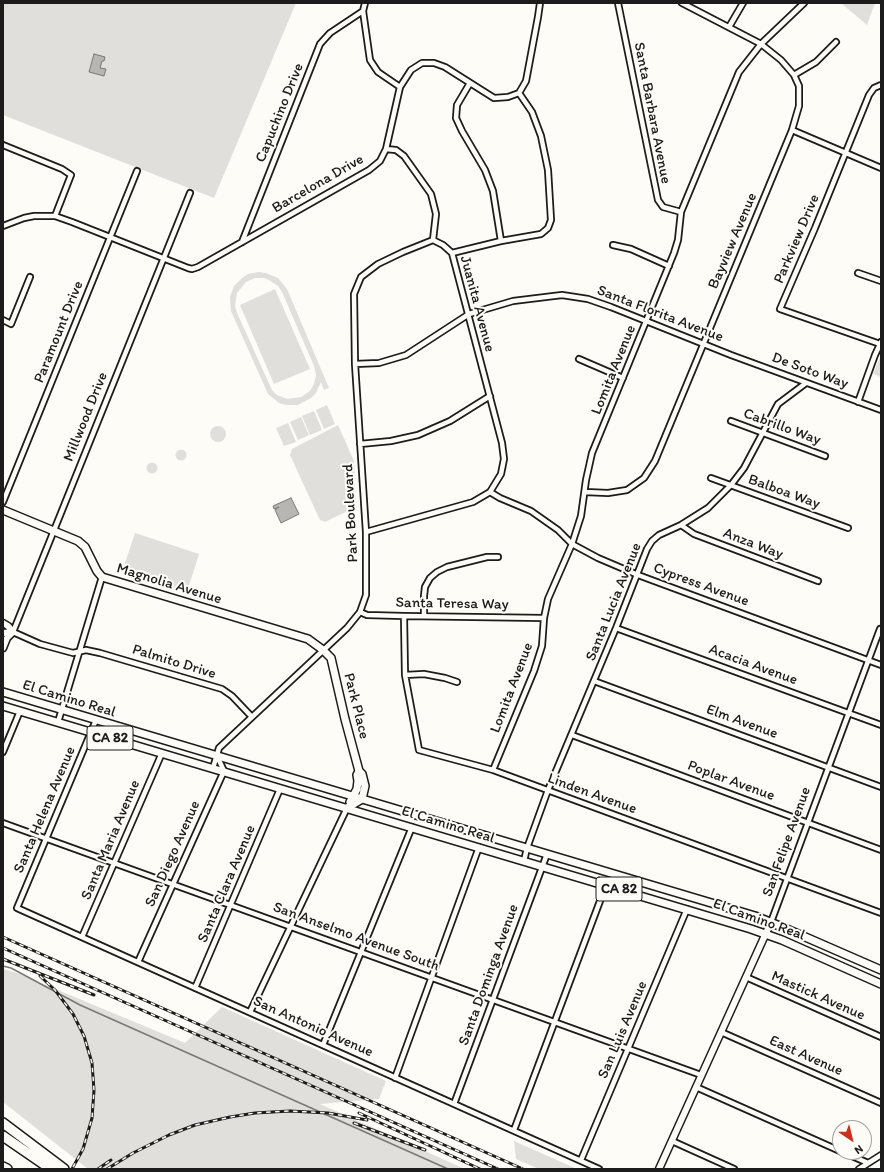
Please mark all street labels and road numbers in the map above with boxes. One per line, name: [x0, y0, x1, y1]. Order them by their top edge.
street label: Santa Barbara Avenue: [629, 41, 675, 185]
street label: Capuchino Drive: [252, 61, 308, 165]
street label: Barcelona Drive: [269, 151, 367, 217]
street label: Bayview Avenue: [705, 190, 761, 292]
street label: Parkview Drive: [770, 192, 824, 286]
street label: Juanita Avenue: [456, 254, 498, 354]
street label: Paramount Drive: [30, 278, 88, 386]
street label: Santa Florita Avenue: [594, 282, 726, 346]
street label: Lomita Avenue: [588, 322, 640, 418]
street label: De Soto Way: [769, 349, 851, 393]
street label: Millwood Drive: [60, 370, 112, 464]
street label: Cabrillo Way: [741, 405, 823, 449]
street label: Park Boulevard: [339, 463, 363, 563]
street label: Balboa Way: [746, 471, 822, 513]
street label: Anza Way: [720, 524, 786, 564]
street label: Santa Lucia Avenue: [582, 540, 646, 664]
street label: Magnolia Avenue: [114, 559, 224, 609]
street label: Cypress Avenue: [651, 559, 751, 611]
street label: Santa Teresa Way: [395, 594, 509, 614]
street label: Lomita Avenue: [487, 640, 537, 736]
street label: Palmito Drive: [130, 641, 218, 683]
street label: Acacia Avenue: [706, 641, 800, 689]
street label: Park Place: [339, 671, 373, 741]
street label: El Camino Real: [20, 676, 118, 722]
street label: Elm Avenue: [704, 701, 780, 743]
road number: CA 82: [87, 726, 133, 750]
street label: Santa Helena Avenue: [10, 744, 80, 876]
street label: Poplar Avenue: [685, 757, 777, 805]
street label: Linden Avenue: [545, 769, 639, 819]
street label: Santa Maria Avenue: [78, 777, 144, 903]
street label: San Felipe Avenue: [759, 785, 815, 899]
street label: San Diego Avenue: [141, 798, 205, 910]
street label: El Camino Real: [399, 802, 497, 848]
street label: Santa Clara Avenue: [194, 822, 260, 946]
road number: CA 82: [596, 877, 642, 901]
street label: El Camino Real: [711, 895, 807, 945]
street label: San Anselmo Avenue South: [270, 898, 442, 976]
street label: Santa Dominga Avenue: [455, 902, 523, 1048]
street label: Mastick Avenue: [768, 967, 868, 1025]
street label: San Luis Avenue: [594, 978, 652, 1082]
street label: San Antonio Avenue: [250, 992, 376, 1062]
street label: East Avenue: [766, 1032, 846, 1080]

